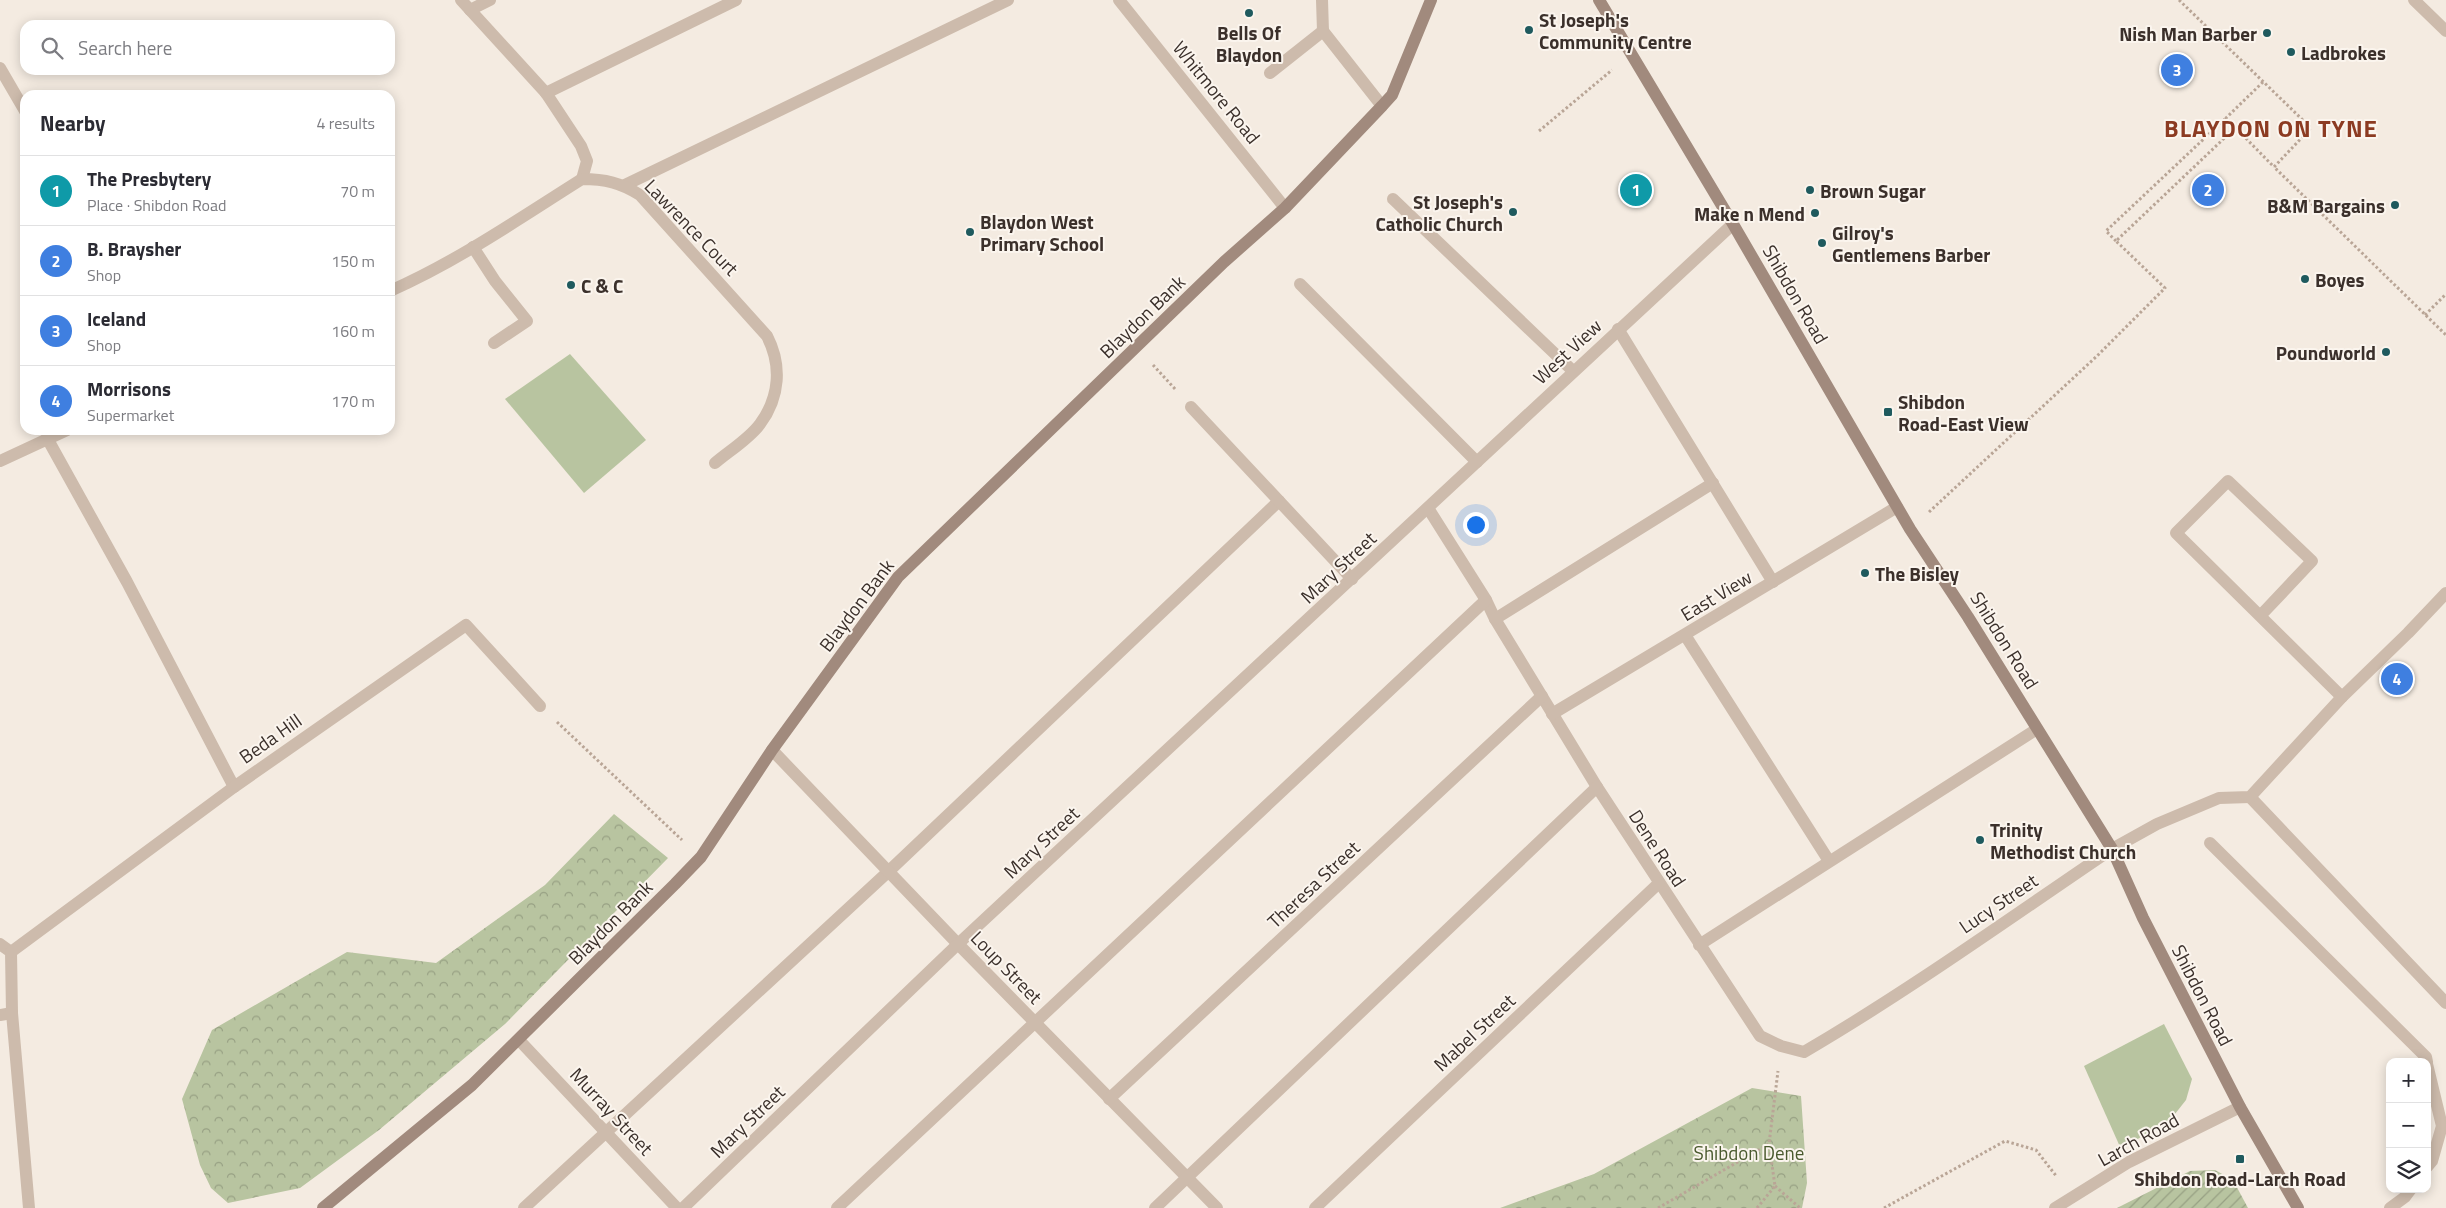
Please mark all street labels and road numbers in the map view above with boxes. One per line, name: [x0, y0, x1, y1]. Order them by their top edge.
street label: Whitmore Road: [1166, 34, 1268, 150]
street label: Lawrence Court: [638, 172, 746, 282]
street label: Shibdon Road: [1756, 239, 1836, 349]
street label: Blaydon Bank: [1093, 268, 1191, 364]
street label: West View: [1526, 311, 1608, 391]
street label: Mary Street: [1294, 524, 1383, 610]
street label: Blaydon Bank: [811, 553, 901, 657]
street label: East View: [1675, 562, 1757, 628]
street label: Shibdon Road: [1963, 586, 2047, 694]
street label: Beda Hill: [233, 706, 307, 770]
street label: Mary Street: [997, 799, 1086, 885]
street label: Dene Road: [1622, 804, 1694, 892]
street label: Theresa Street: [1260, 833, 1366, 935]
street label: Lucy Street: [1953, 866, 2044, 940]
street label: Blaydon Bank: [561, 873, 659, 971]
street label: Loup Street: [965, 924, 1050, 1011]
street label: Shibdon Road: [2165, 939, 2241, 1051]
street label: Mabel Street: [1427, 986, 1522, 1078]
street label: Murray Street: [564, 1061, 661, 1162]
street label: Mary Street: [703, 1078, 791, 1164]
street label: Larch Road: [2092, 1105, 2184, 1173]

